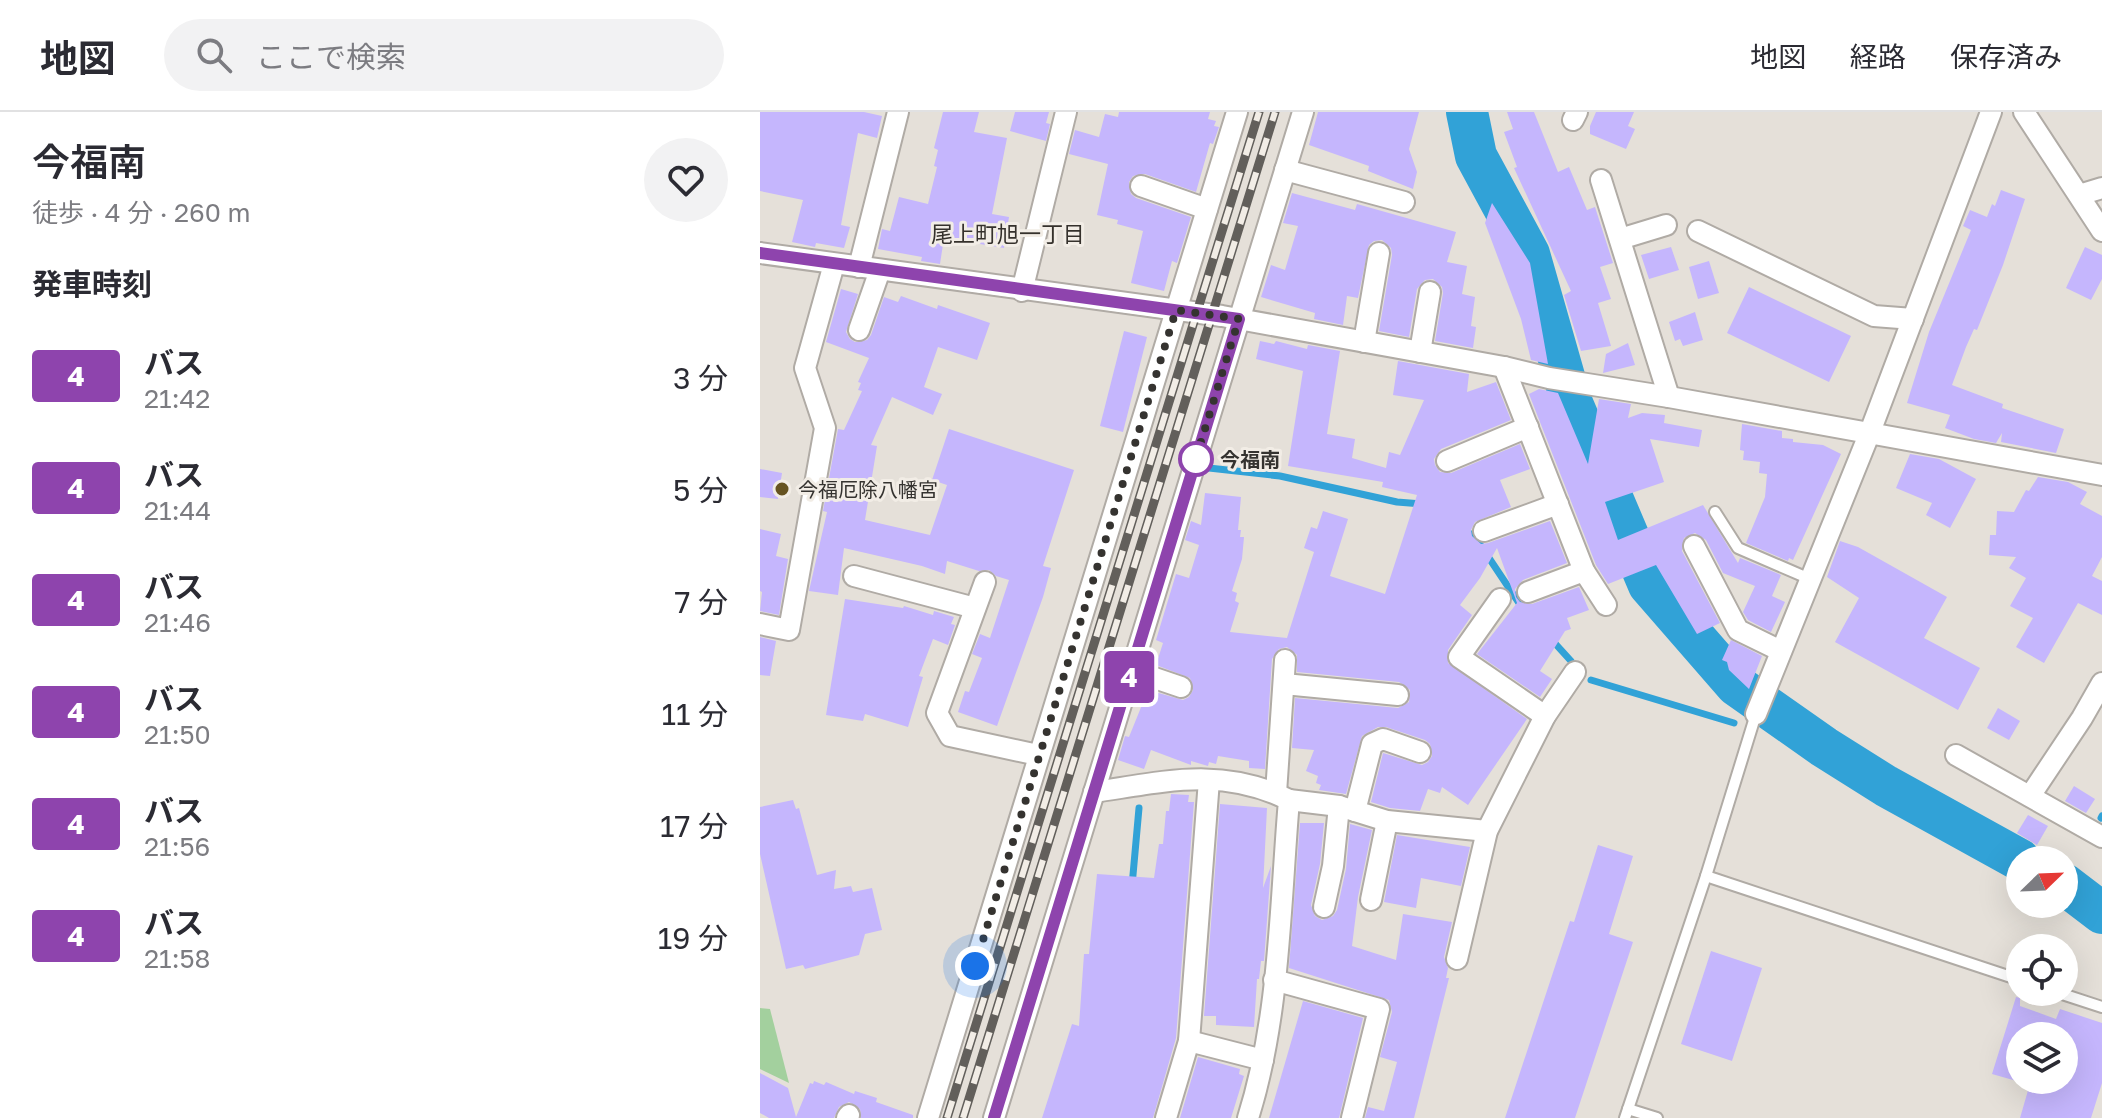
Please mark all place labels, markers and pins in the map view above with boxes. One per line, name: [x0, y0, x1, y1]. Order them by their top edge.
marker: 今福南: [1179, 442, 1213, 476]
place label: 今福南: [1220, 447, 1280, 471]
place label: 今福厄除八幡宮: [798, 477, 938, 501]
marker: 今福厄除八幡宮: [773, 480, 791, 498]

